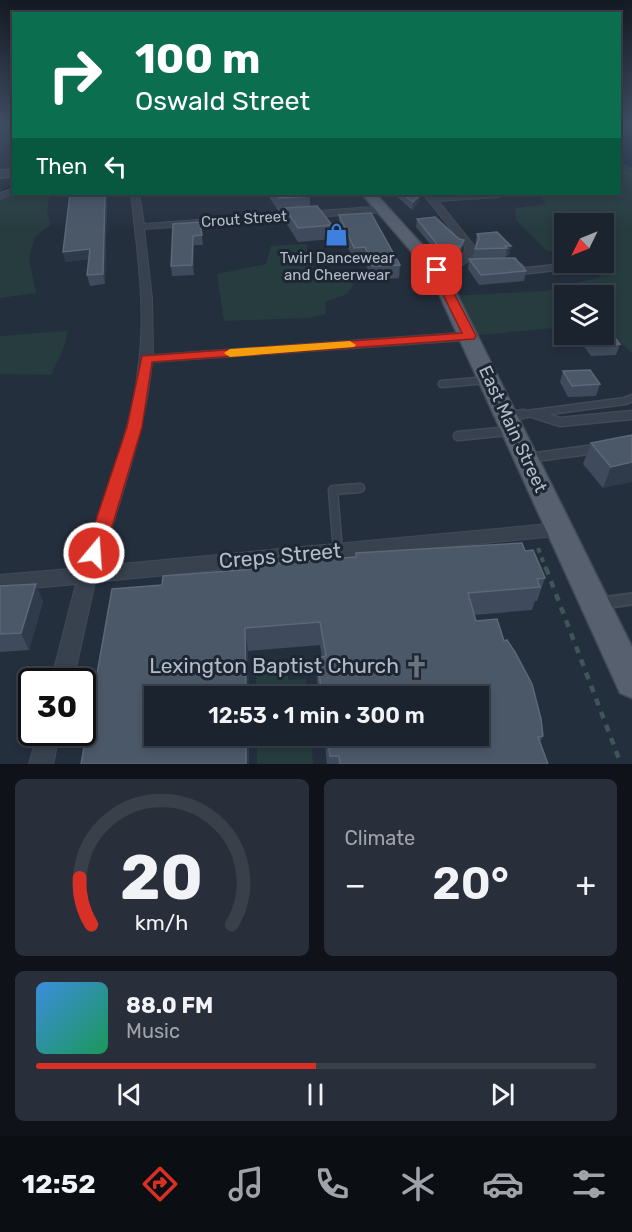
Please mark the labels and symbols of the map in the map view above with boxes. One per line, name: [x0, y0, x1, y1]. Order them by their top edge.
street label: Crout Street: [200, 207, 288, 231]
north arrow: [554, 213, 614, 273]
shop icon: Twirl Dancewear and Cheerwear: [324, 221, 350, 247]
pin: [411, 244, 462, 295]
place label: Twirl Dancewear and Cheerwear: [280, 249, 395, 284]
street label: East Main Street: [474, 362, 552, 496]
position arrow: [62, 521, 126, 585]
street label: Creps Street: [218, 538, 342, 573]
place label: Lexington Baptist Church: [149, 653, 399, 678]
church icon: Lexington Baptist Church: [404, 653, 430, 679]
speed limit sign: 30: [18, 668, 96, 746]

